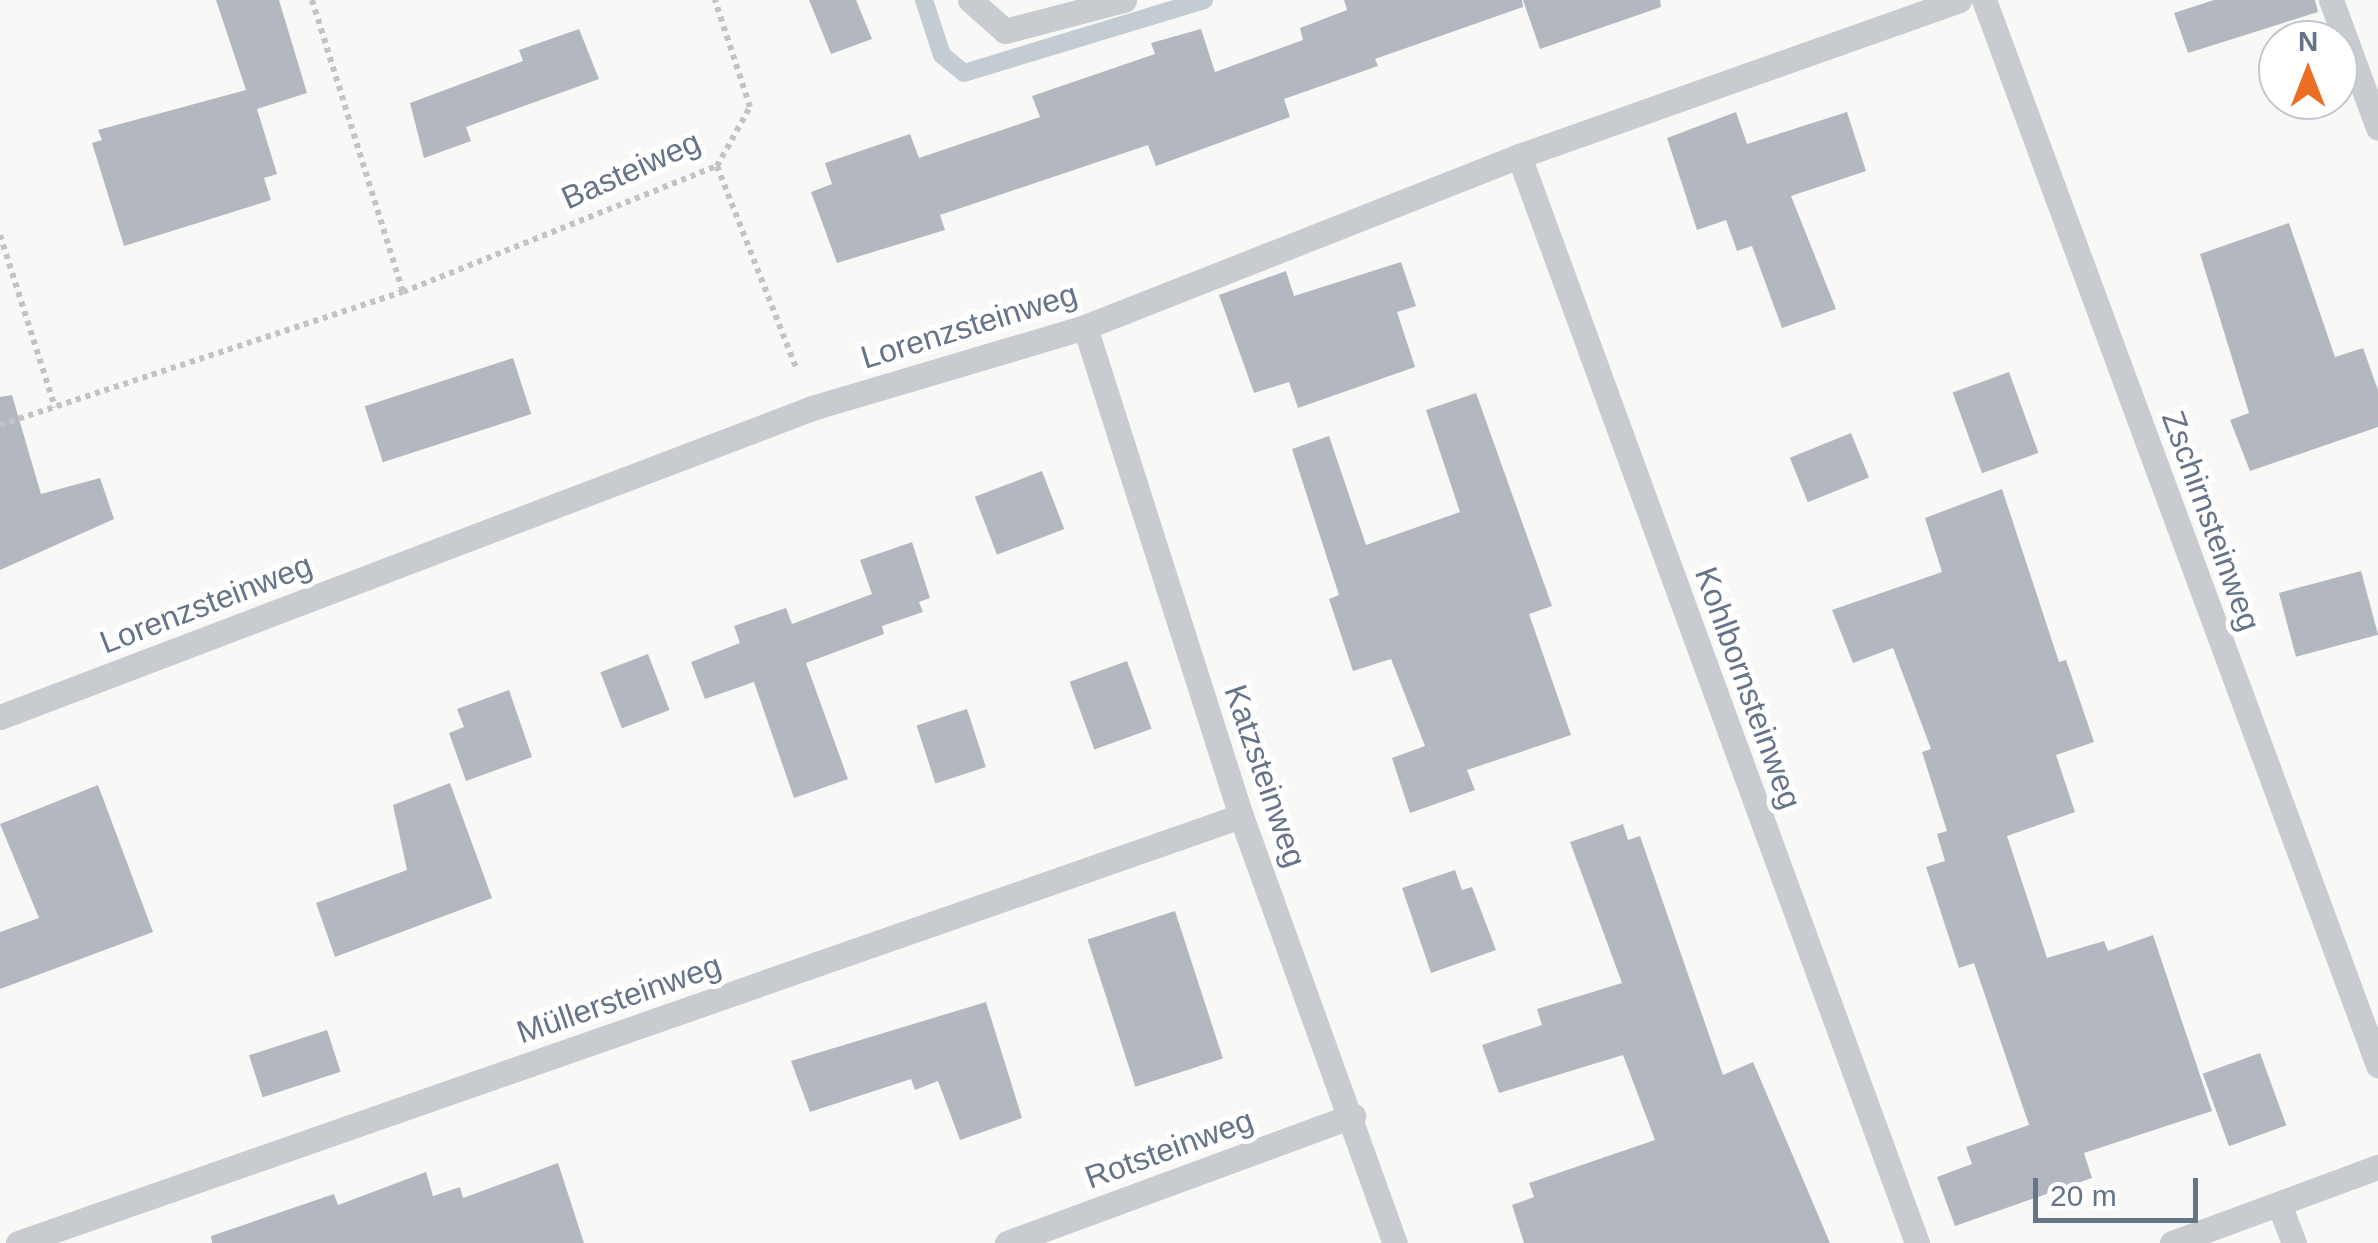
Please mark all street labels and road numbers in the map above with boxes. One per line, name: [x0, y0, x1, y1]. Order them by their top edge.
street label: Basteiweg: [556, 122, 706, 218]
street label: Lorenzsteinweg: [856, 275, 1082, 377]
street label: Zschirnsteinweg: [2153, 406, 2269, 636]
street label: Lorenzsteinweg: [94, 546, 318, 662]
street label: Kohlbornsteinweg: [1686, 562, 1810, 814]
street label: Katzsteinweg: [1216, 680, 1314, 872]
street label: Müllersteinweg: [512, 946, 726, 1052]
street label: Rotsteinweg: [1080, 1101, 1258, 1197]

